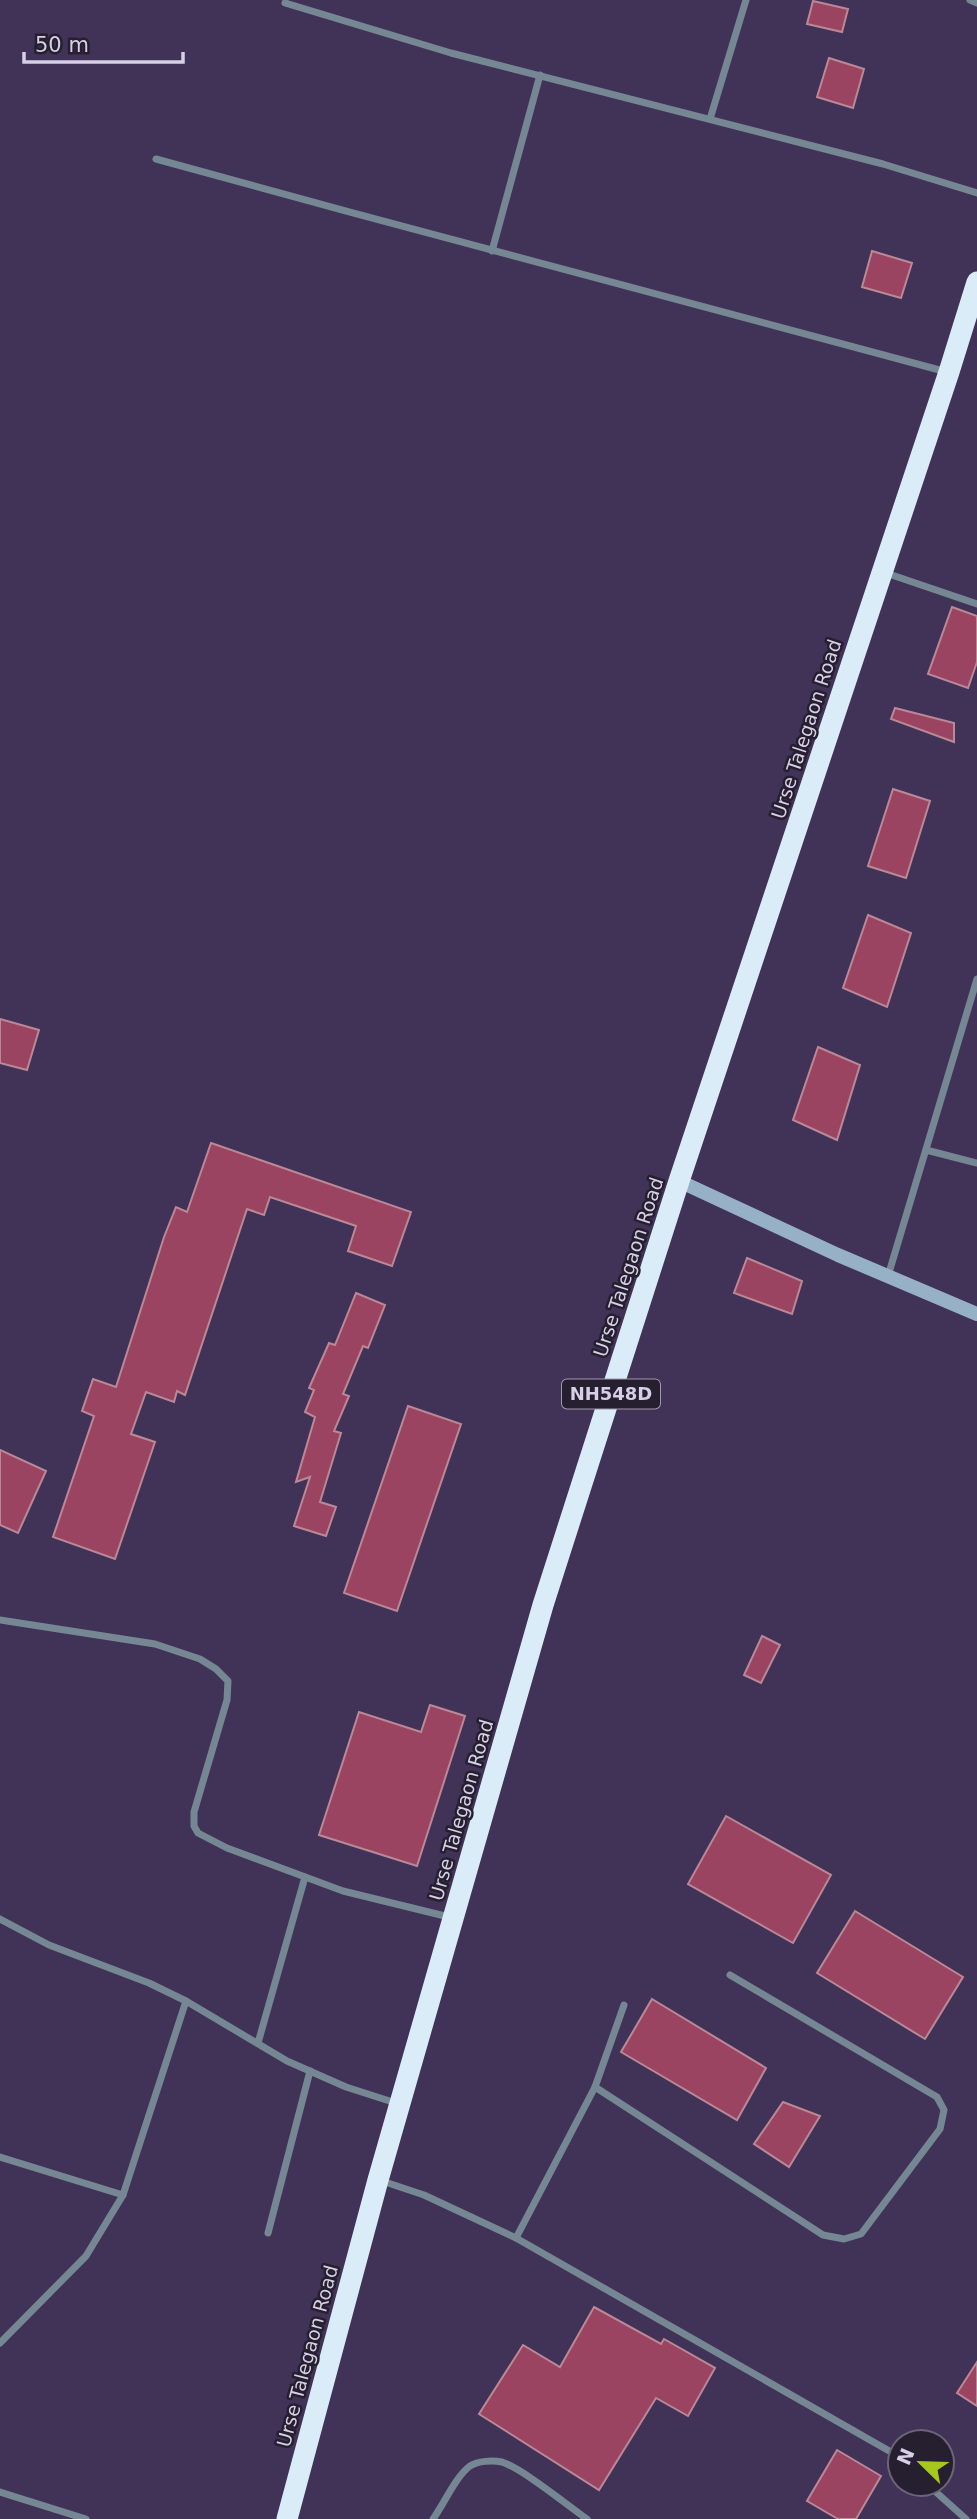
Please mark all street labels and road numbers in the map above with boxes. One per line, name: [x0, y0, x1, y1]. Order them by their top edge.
street label: Urse Talegaon Road: [767, 636, 845, 822]
street label: Urse Talegaon Road: [589, 1174, 667, 1360]
road number: NH548D: [562, 1380, 660, 1408]
street label: Urse Talegaon Road: [425, 1717, 497, 1903]
street label: Urse Talegaon Road: [272, 2263, 342, 2449]

